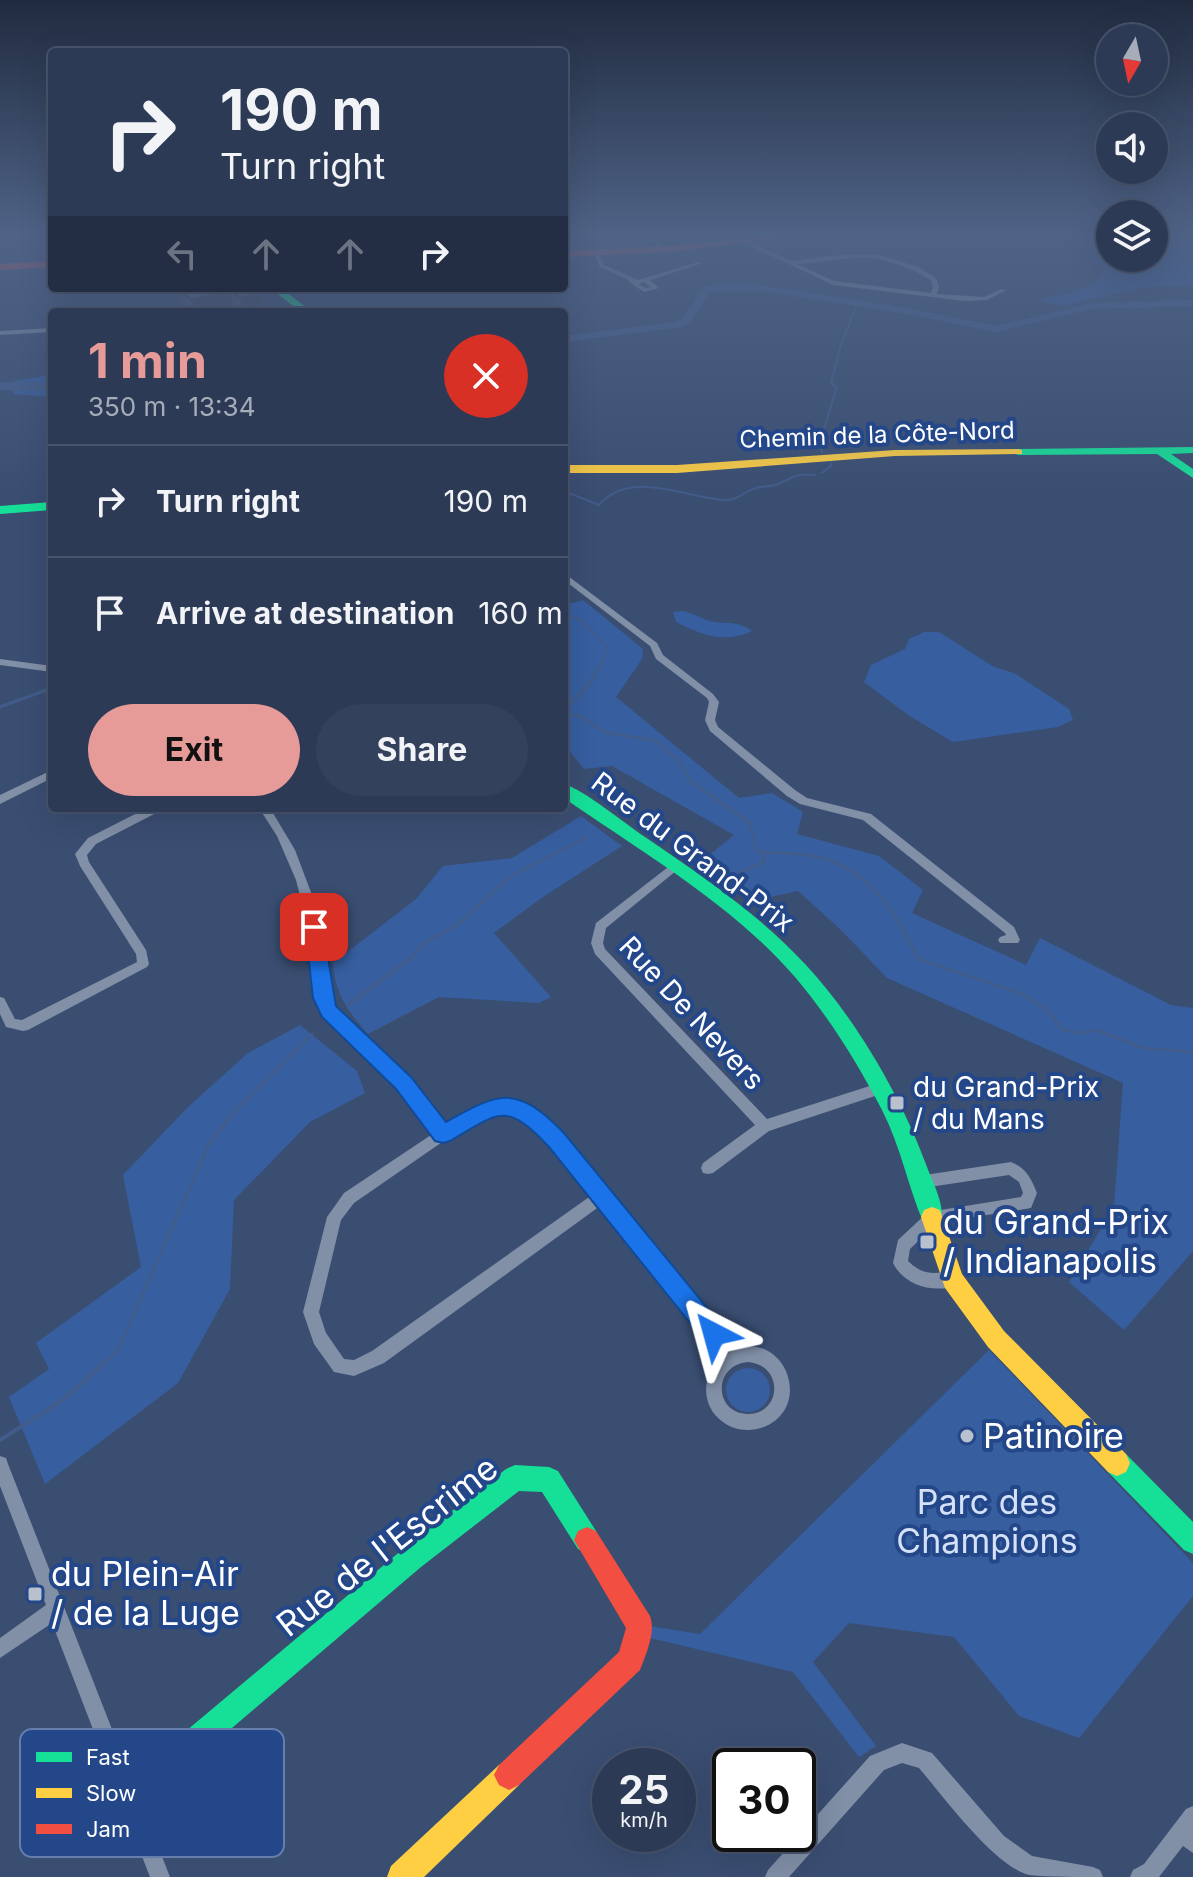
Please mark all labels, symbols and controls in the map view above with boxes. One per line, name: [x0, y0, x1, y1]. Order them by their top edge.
north arrow: [1096, 24, 1168, 96]
map controls: [1096, 24, 1168, 272]
text: 190 m: [220, 76, 383, 144]
icon: right: [88, 80, 192, 184]
button: sound: [1096, 112, 1168, 184]
text: Turn right: [220, 144, 385, 188]
button: layers: [1096, 200, 1168, 272]
icon: left: [160, 232, 204, 276]
icon: ahead: [244, 232, 288, 276]
icon: ahead: [328, 232, 372, 276]
icon: right: [412, 232, 456, 276]
text: 1 min: [88, 331, 207, 390]
button: close: [444, 334, 528, 418]
text: 350 m · 13:34: [88, 391, 255, 422]
street label: Chemin de la Côte-Nord: [739, 415, 1015, 454]
icon: right: [88, 479, 132, 523]
text: Turn right: [156, 483, 300, 519]
text: 190 m: [444, 483, 528, 519]
icon: arrive: [88, 591, 132, 635]
text: Arrive at destination: [156, 595, 454, 631]
text: 160 m: [478, 595, 563, 631]
button: Exit: [88, 704, 300, 796]
button: Share: [316, 704, 528, 796]
street label: Rue du Grand-Prix: [585, 765, 801, 939]
pin: [280, 893, 348, 961]
icon: arrive: [292, 905, 336, 949]
street label: Rue De Nevers: [612, 929, 772, 1097]
place label: du Grand-Prix / du Mans: [913, 1070, 1099, 1136]
marker: du Grand-Prix / du Mans: [888, 1094, 906, 1112]
place label: du Grand-Prix / Indianapolis: [943, 1201, 1169, 1281]
marker: du Grand-Prix / Indianapolis: [918, 1233, 936, 1251]
position arrow: [672, 1292, 756, 1376]
place label: Patinoire: [983, 1415, 1124, 1456]
marker: Patinoire: [958, 1427, 976, 1445]
street label: Rue de l'Escrime: [268, 1447, 505, 1645]
park label: Parc des Champions: [896, 1481, 1078, 1561]
place label: du Plein-Air / de la Luge: [51, 1553, 240, 1633]
marker: du Plein-Air / de la Luge: [26, 1585, 44, 1603]
legend: [20, 1729, 284, 1857]
text: Fast: [86, 1744, 130, 1770]
speed limit sign: 30: [712, 1748, 816, 1852]
text: 25: [619, 1765, 669, 1814]
text: Slow: [86, 1780, 136, 1806]
text: km/h: [620, 1808, 668, 1832]
text: Jam: [86, 1816, 130, 1842]

